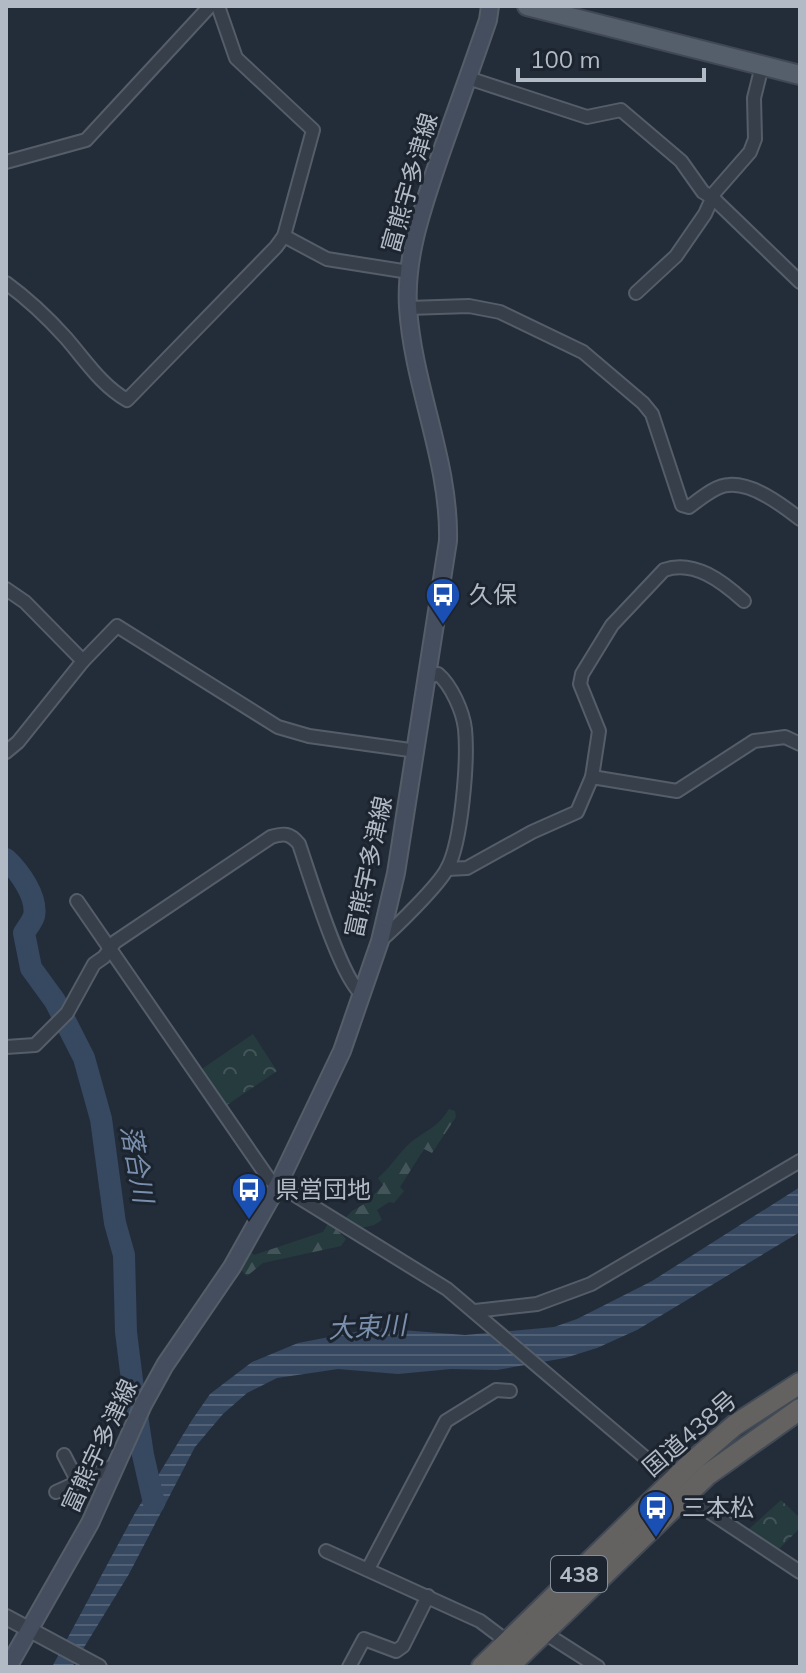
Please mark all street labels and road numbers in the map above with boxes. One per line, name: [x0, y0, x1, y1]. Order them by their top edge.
street label: 富熊宇多津線: [375, 109, 443, 256]
street label: 富熊宇多津線: [338, 793, 398, 940]
street label: 富熊宇多津線: [55, 1374, 143, 1517]
street label: 国道438号: [636, 1384, 743, 1482]
road number: 438: [551, 1556, 607, 1592]

